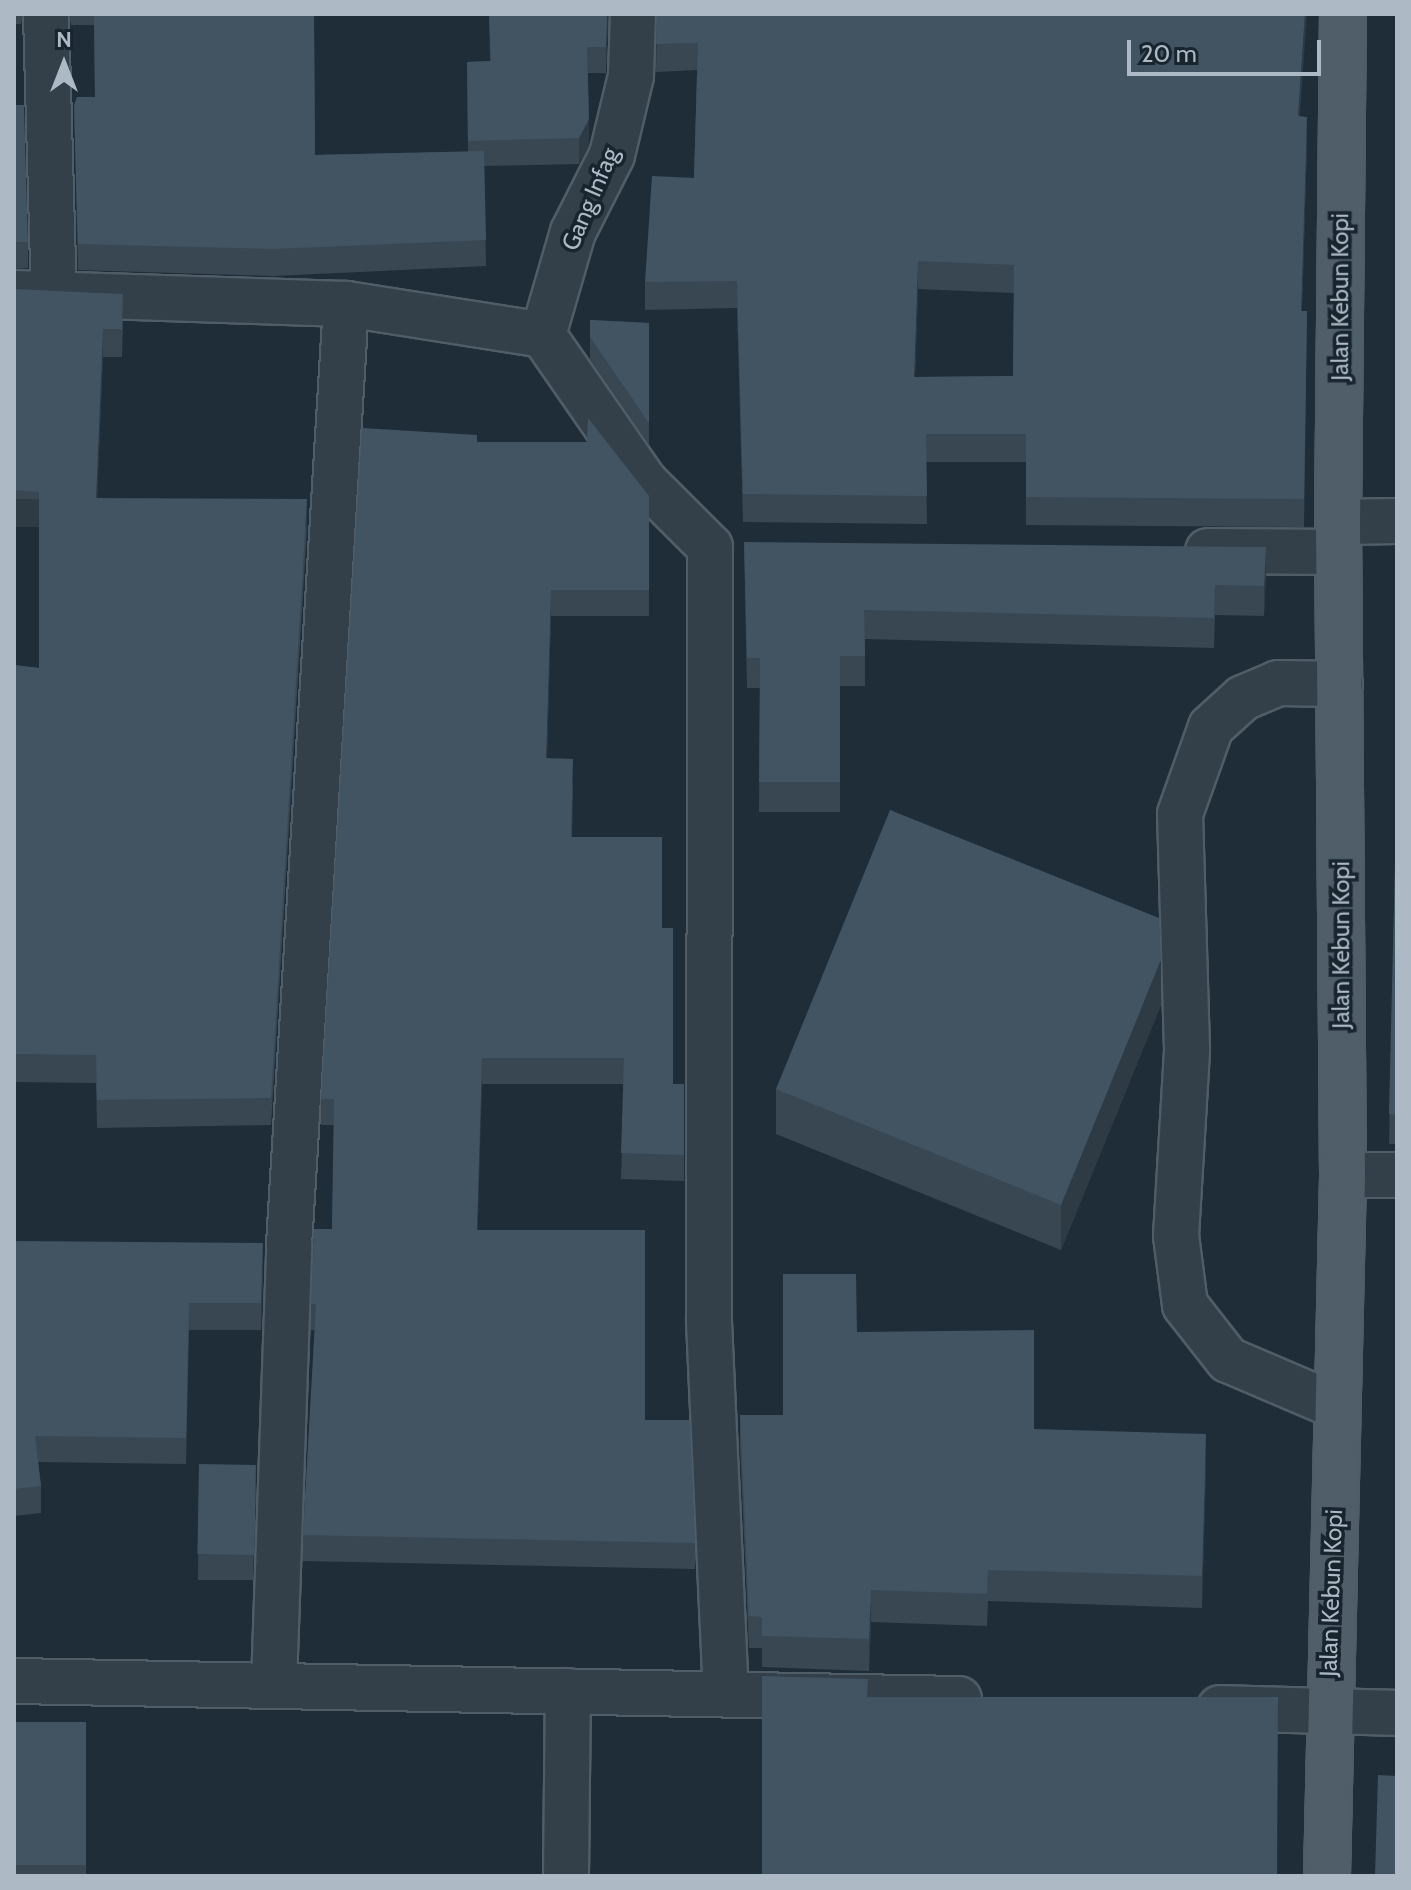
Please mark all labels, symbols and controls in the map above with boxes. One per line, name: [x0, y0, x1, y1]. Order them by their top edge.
north arrow: [24, 24, 104, 104]
scale bar: [1131, 24, 1325, 74]
text: N: [56, 26, 72, 53]
text: 20 m: [1141, 39, 1197, 68]
street label: Gang Infag: [555, 143, 625, 255]
street label: Jalan Kebun Kopi: [1326, 213, 1354, 381]
street label: Jalan Kebun Kopi: [1327, 861, 1355, 1029]
street label: Jalan Kebun Kopi: [1314, 1509, 1348, 1677]

